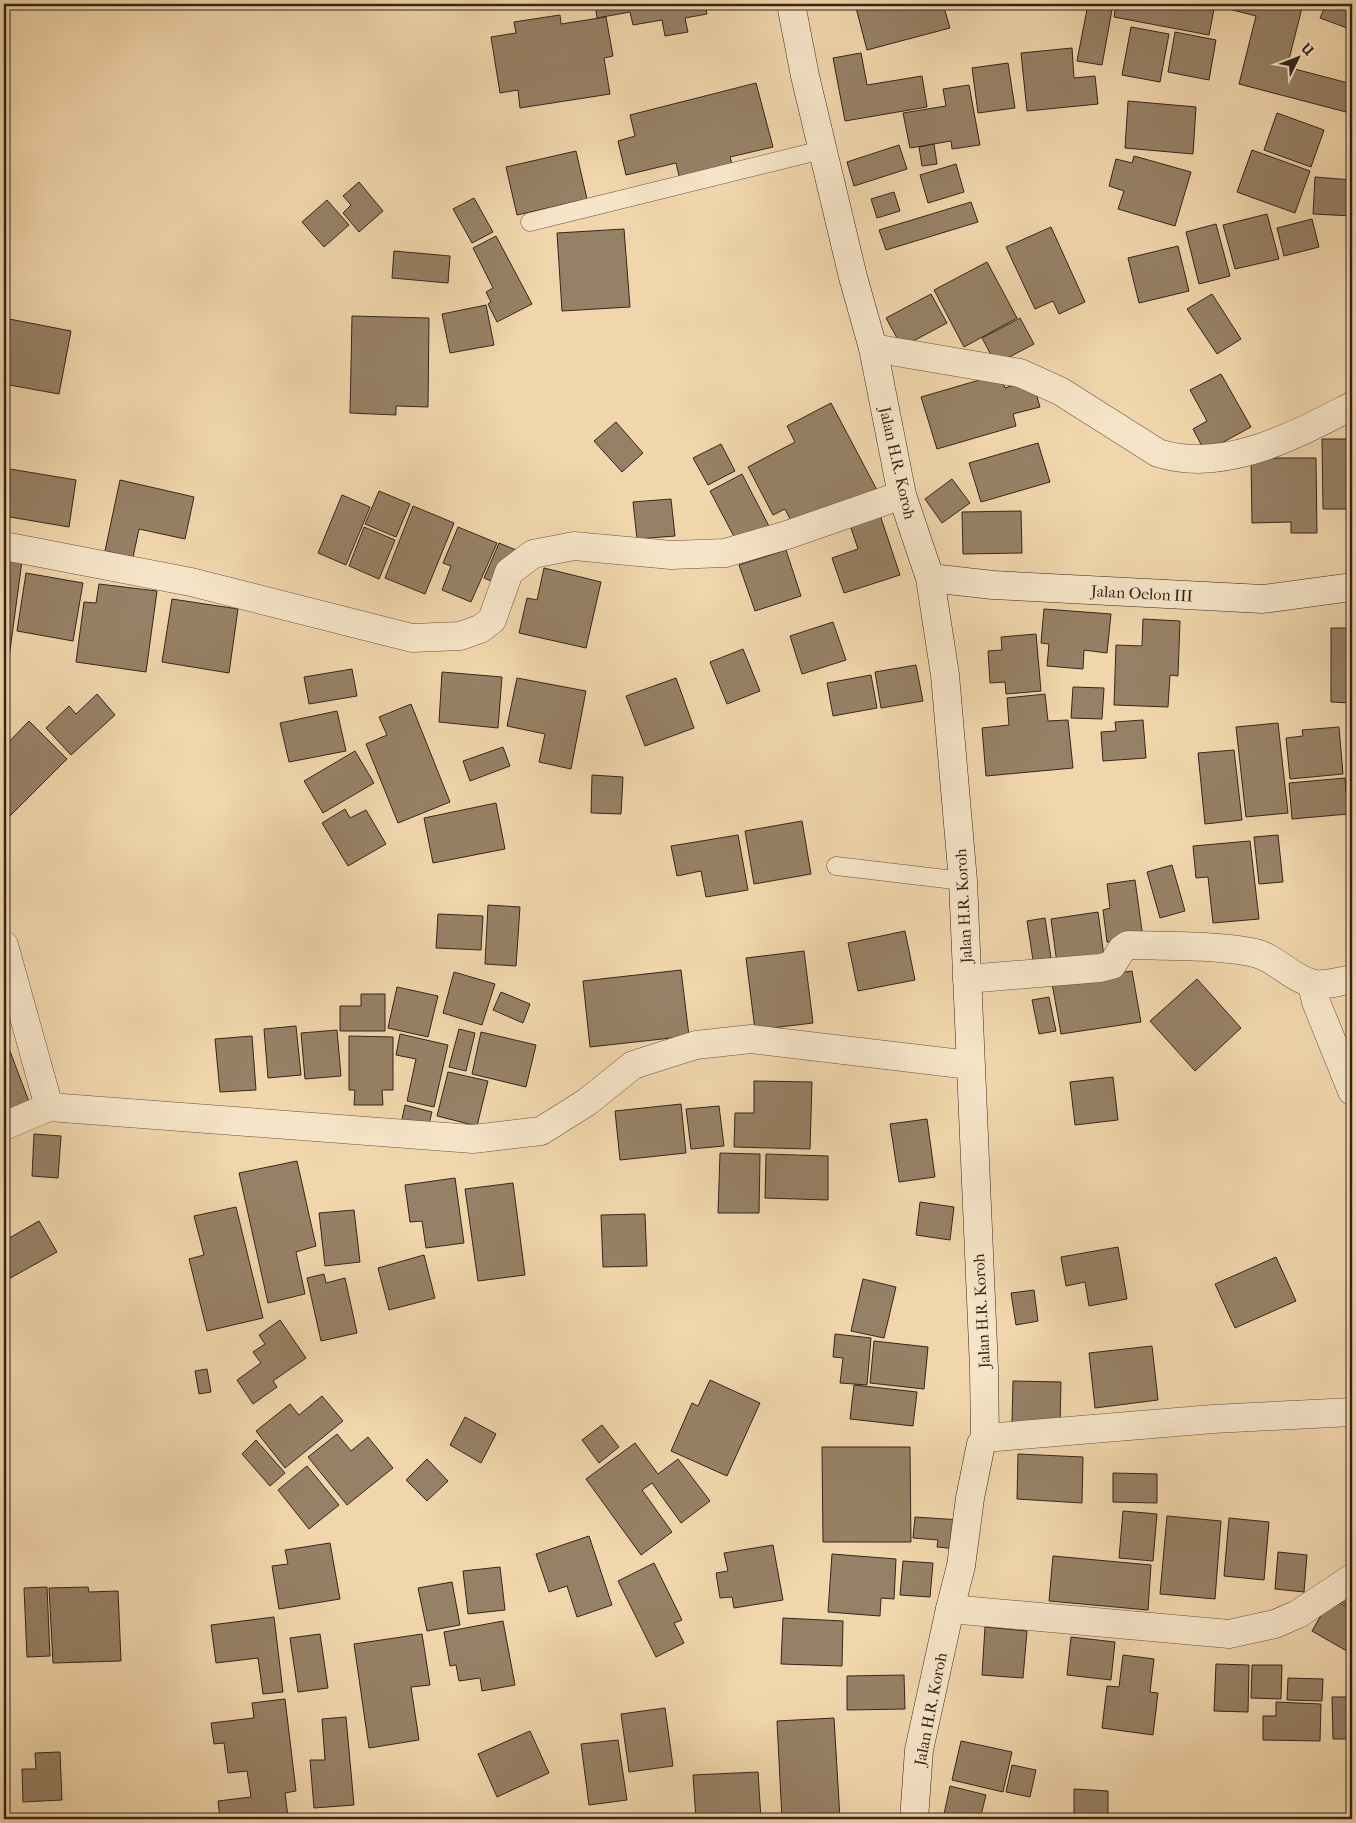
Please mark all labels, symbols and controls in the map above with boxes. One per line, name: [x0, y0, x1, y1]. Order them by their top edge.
north arrow: [1274, 32, 1324, 82]
text: U: [1297, 39, 1317, 59]
street label: Jalan H.R. Koroh: [875, 403, 920, 521]
street label: Jalan Oelon III: [1089, 581, 1193, 606]
street label: Jalan H.R. Koroh: [951, 848, 976, 966]
street label: Jalan H.R. Koroh: [969, 1253, 994, 1371]
street label: Jalan H.R. Koroh: [910, 1651, 951, 1769]

